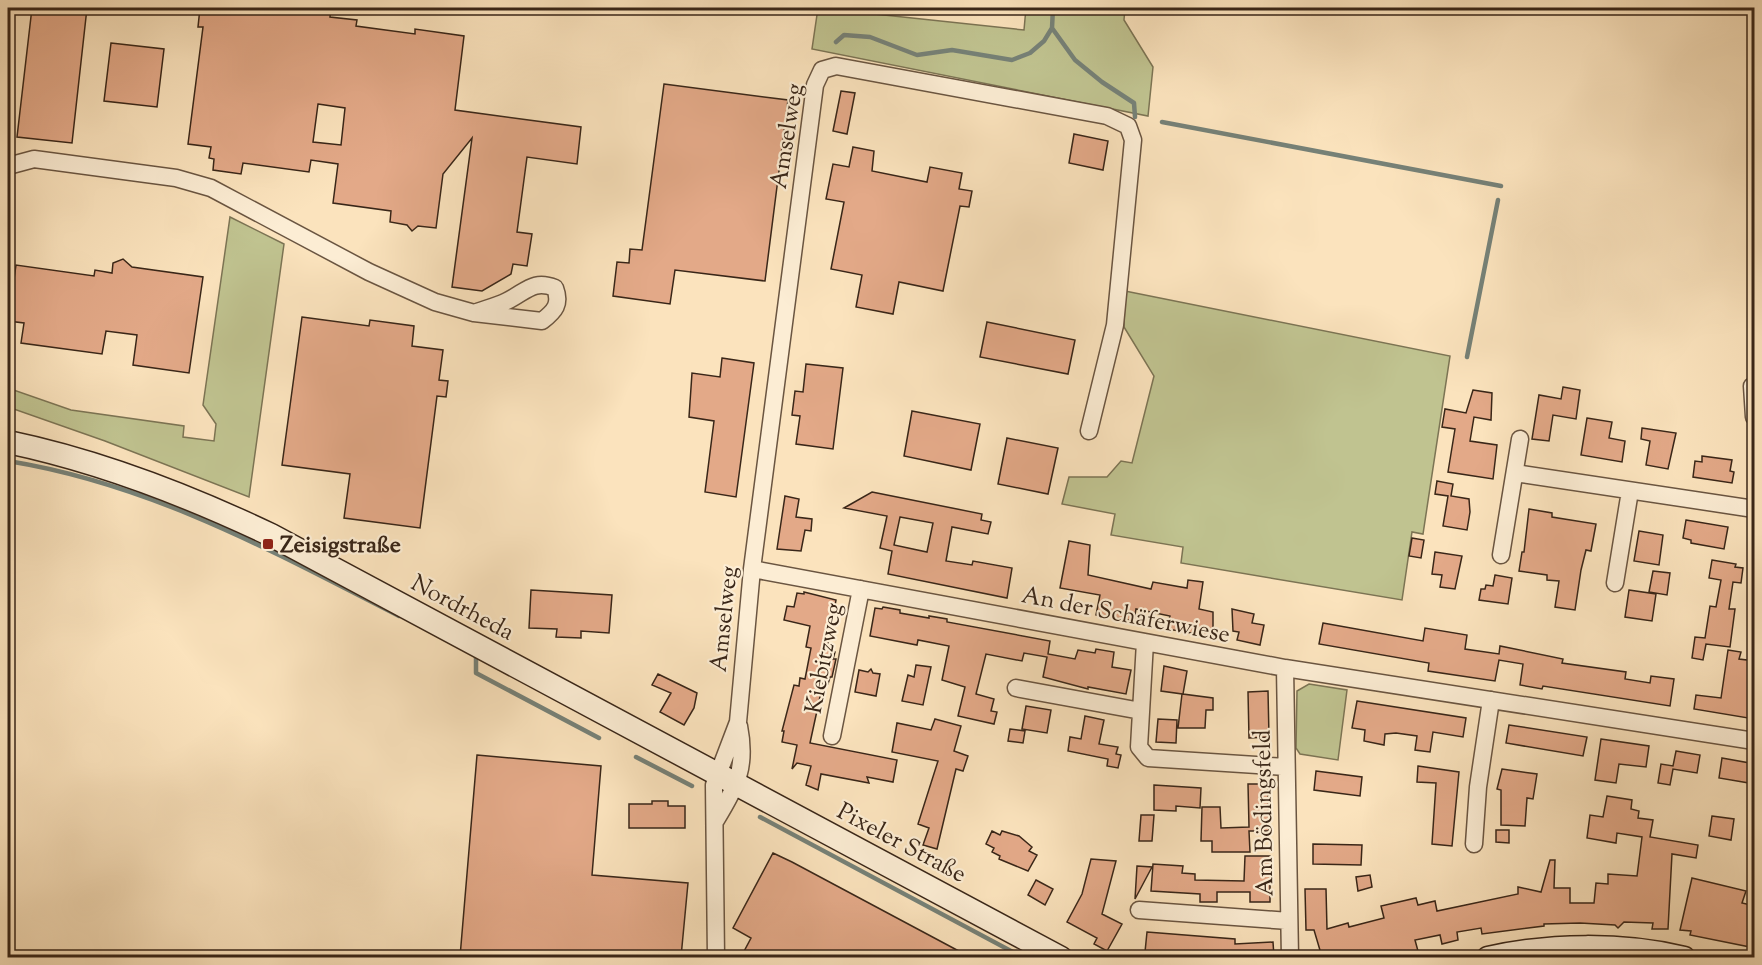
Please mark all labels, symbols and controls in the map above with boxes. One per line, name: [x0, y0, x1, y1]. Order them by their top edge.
street label: Amselweg: [763, 81, 813, 192]
place label: Zeisigstraße: [280, 529, 401, 563]
marker: Zeisigstraße: [261, 537, 275, 551]
street label: Amselweg: [703, 564, 747, 674]
street label: Nordrheda: [404, 567, 520, 650]
street label: An der Schäferwiese: [1018, 579, 1233, 653]
street label: Kiebitzweg: [798, 600, 852, 717]
street label: Am Bödingsfeld: [1247, 729, 1283, 897]
street label: Pixeler Straße: [830, 795, 972, 892]

